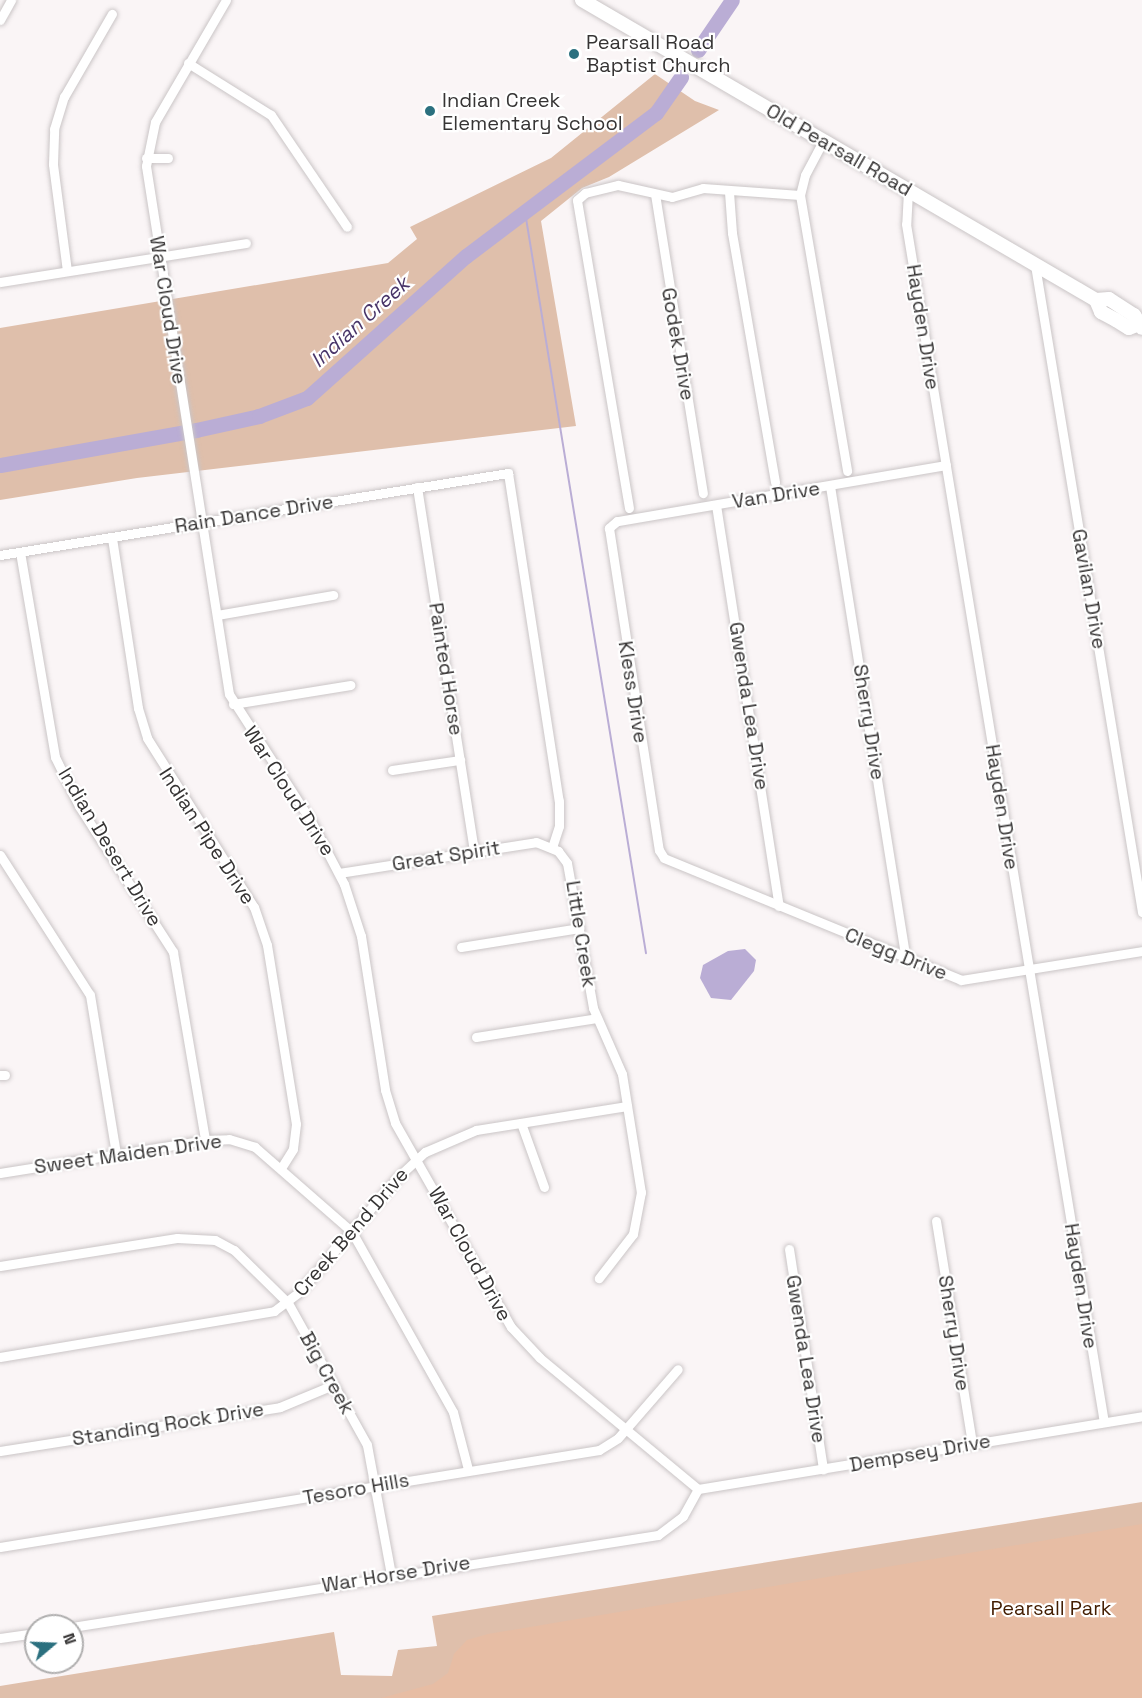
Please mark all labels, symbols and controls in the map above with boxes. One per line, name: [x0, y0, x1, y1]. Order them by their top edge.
place label: Pearsall Road Baptist Church: [586, 30, 731, 77]
marker: Pearsall Road Baptist Church: [567, 47, 581, 61]
place label: Indian Creek Elementary School: [442, 88, 623, 135]
street label: Old Pearsall Road: [762, 98, 916, 202]
marker: Indian Creek Elementary School: [423, 104, 437, 118]
street label: War Cloud Drive: [144, 234, 192, 386]
street label: Hayden Drive: [901, 263, 945, 391]
water label: Indian Creek: [305, 271, 415, 373]
street label: Godek Drive: [656, 286, 700, 402]
street label: Van Drive: [730, 476, 822, 514]
street label: Rain Dance Drive: [173, 490, 335, 538]
street label: Gavilan Drive: [1067, 527, 1111, 651]
street label: Painted Horse: [424, 601, 468, 737]
street label: Gwenda Lea Drive: [724, 620, 774, 792]
street label: Kless Drive: [613, 639, 653, 745]
street label: Sherry Drive: [848, 662, 890, 782]
street label: War Cloud Drive: [238, 722, 340, 860]
street label: Hayden Drive: [980, 743, 1024, 871]
street label: Indian Desert Drive: [53, 763, 167, 931]
street label: Indian Pipe Drive: [154, 763, 260, 909]
street label: Great Spirit: [390, 836, 502, 876]
street label: Little Creek: [561, 879, 601, 989]
street label: Clegg Drive: [841, 923, 951, 985]
street label: Sweet Maiden Drive: [33, 1129, 223, 1179]
street label: Creek Bend Drive: [289, 1163, 413, 1301]
street label: War Cloud Drive: [423, 1183, 517, 1325]
street label: Hayden Drive: [1059, 1222, 1103, 1350]
street label: Gwenda Lea Drive: [781, 1273, 831, 1445]
street label: Sherry Drive: [933, 1273, 975, 1393]
street label: Big Creek: [295, 1328, 359, 1418]
street label: Standing Rock Drive: [70, 1397, 266, 1451]
street label: Dempsey Drive: [848, 1429, 992, 1477]
street label: Tesoro Hills: [301, 1468, 411, 1510]
street label: War Horse Drive: [320, 1550, 472, 1598]
park label: Pearsall Park: [991, 1596, 1111, 1620]
north arrow: [24, 1614, 84, 1674]
text: N: [58, 1630, 81, 1647]

